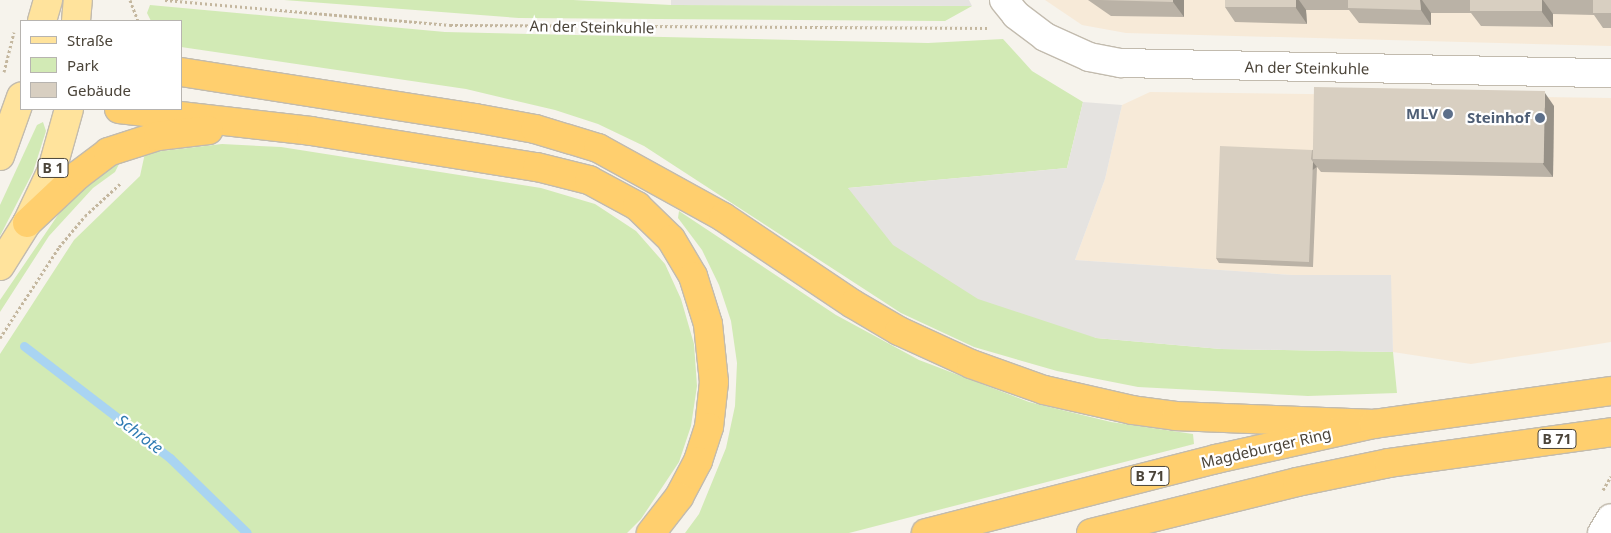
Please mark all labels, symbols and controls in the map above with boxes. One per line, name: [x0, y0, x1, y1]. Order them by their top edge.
street label: An der Steinkuhle: [530, 17, 654, 37]
legend: [20, 20, 182, 110]
text: Straße: [67, 30, 113, 50]
text: Park: [67, 55, 99, 75]
street label: An der Steinkuhle: [1245, 58, 1369, 78]
text: Gebäude: [67, 80, 131, 100]
place label: MLV: [1406, 105, 1438, 123]
marker: MLV: [1442, 108, 1454, 120]
place label: Steinhof: [1467, 109, 1530, 127]
marker: Steinhof: [1534, 112, 1546, 124]
road number: B 1: [37, 156, 69, 180]
water label: Schrote: [113, 410, 167, 458]
street label: Magdeburger Ring: [1199, 424, 1333, 472]
road number: B 71: [1537, 428, 1577, 450]
road number: B 71: [1130, 464, 1170, 488]

